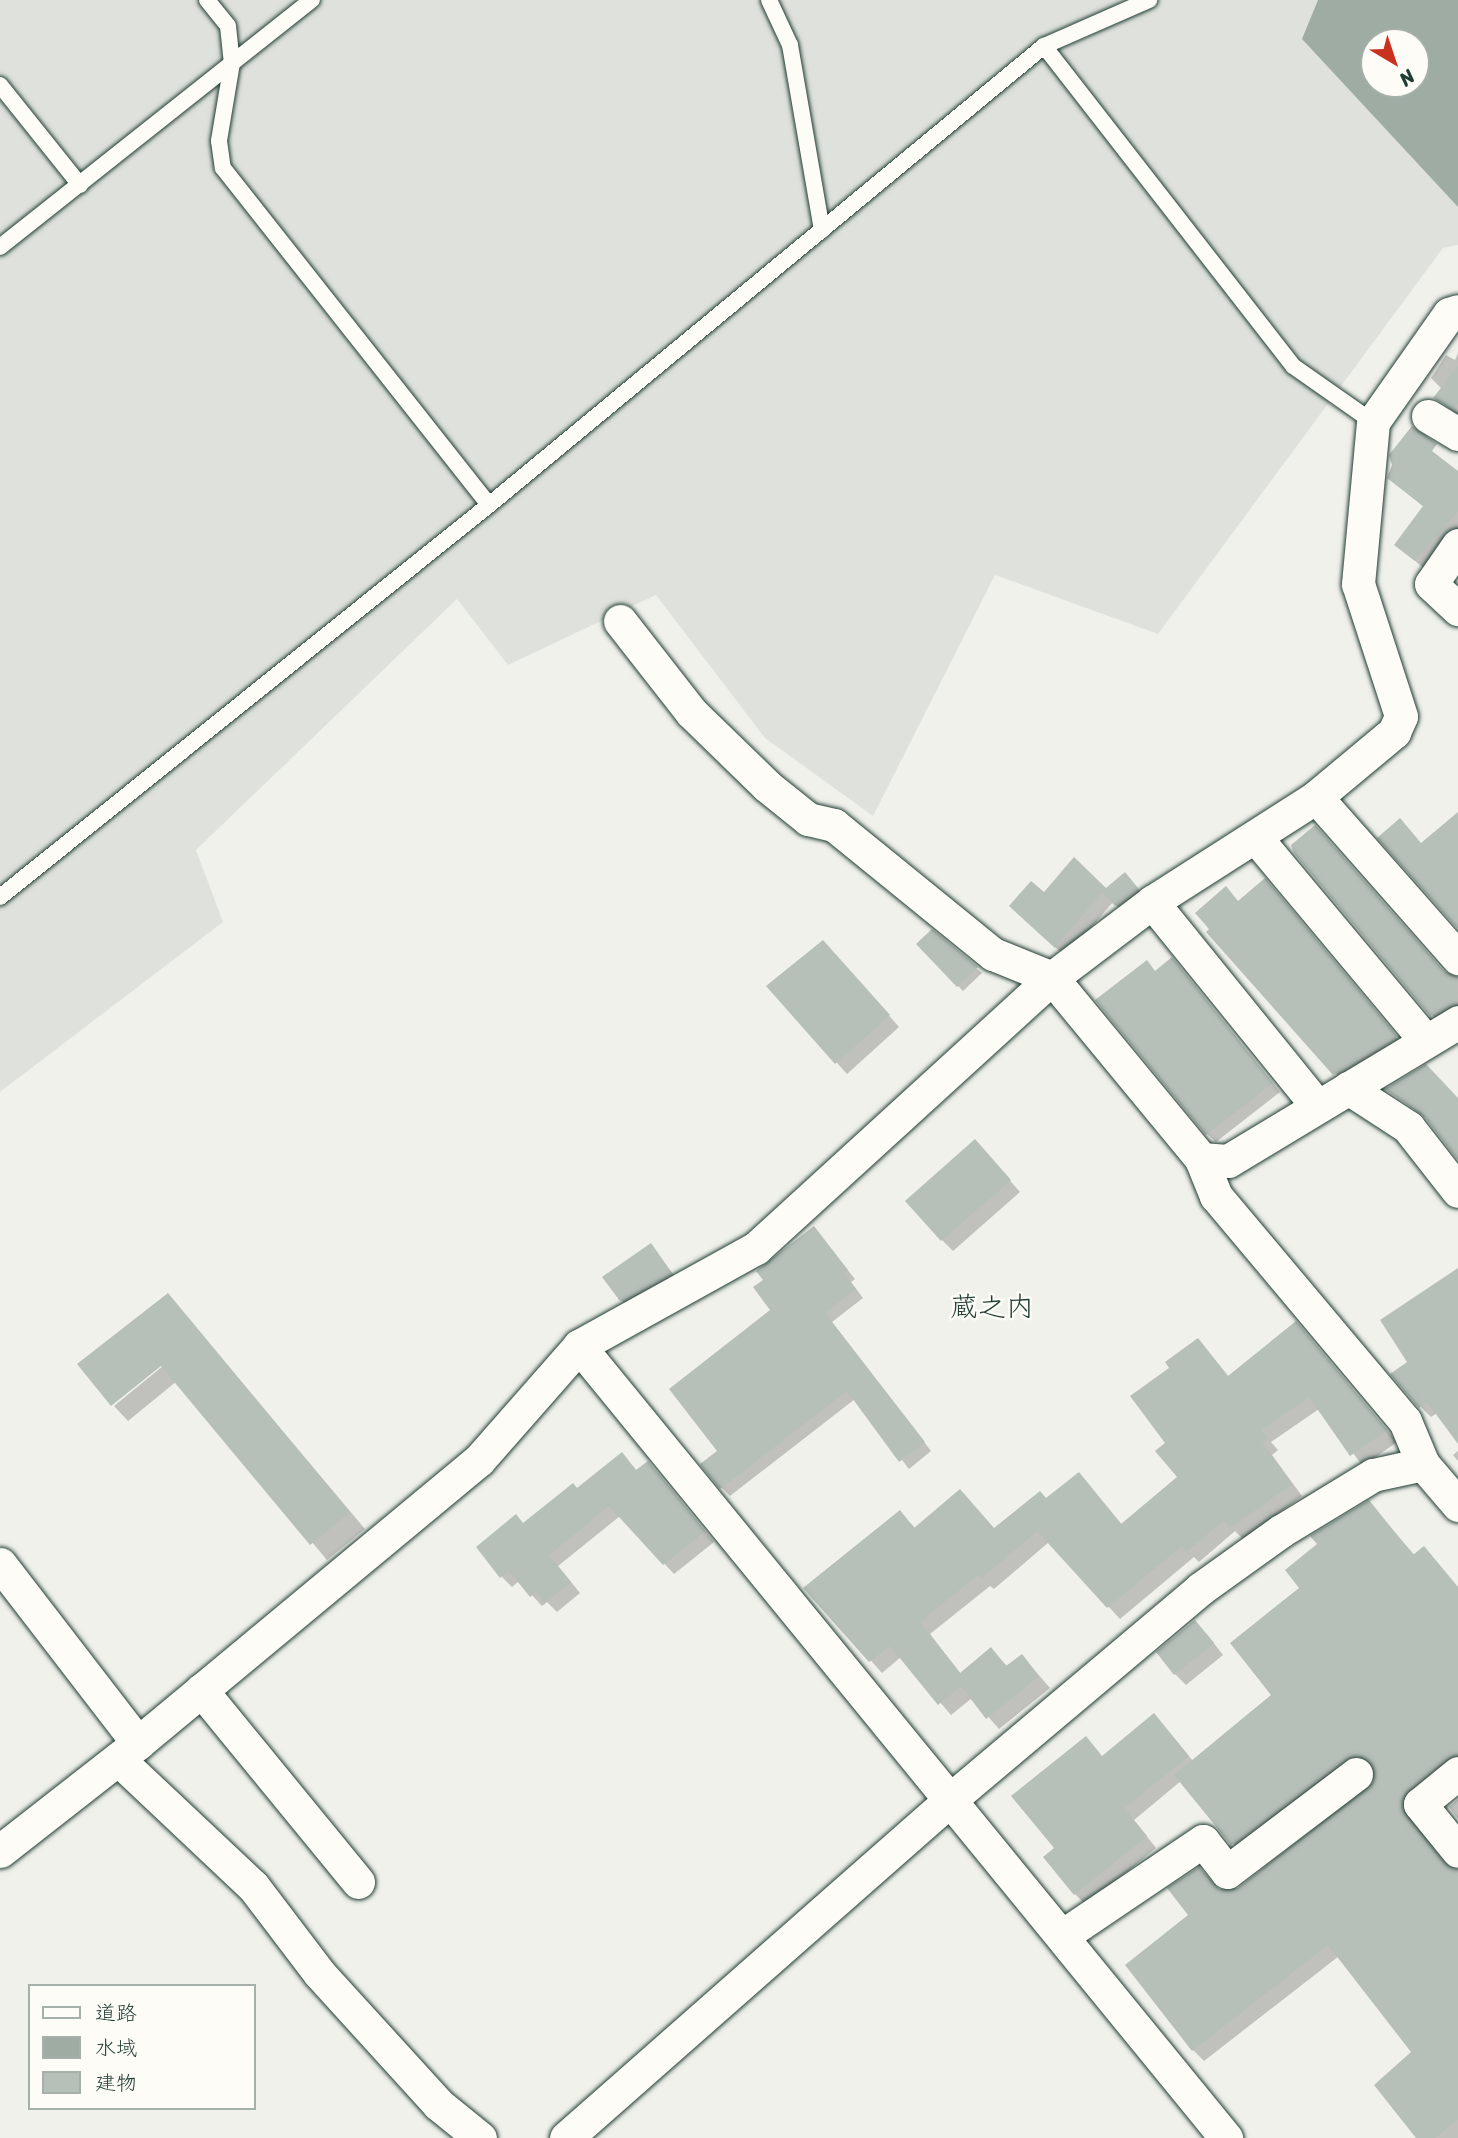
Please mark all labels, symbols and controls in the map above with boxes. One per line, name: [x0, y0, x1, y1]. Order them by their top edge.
north arrow: [1360, 28, 1430, 98]
text: N: [1392, 61, 1423, 95]
district label: 蔵之内: [950, 1290, 1034, 1324]
legend: [28, 1984, 256, 2110]
text: 道路: [95, 1994, 137, 2032]
text: 水域: [95, 2029, 137, 2067]
text: 建物: [95, 2064, 137, 2102]

